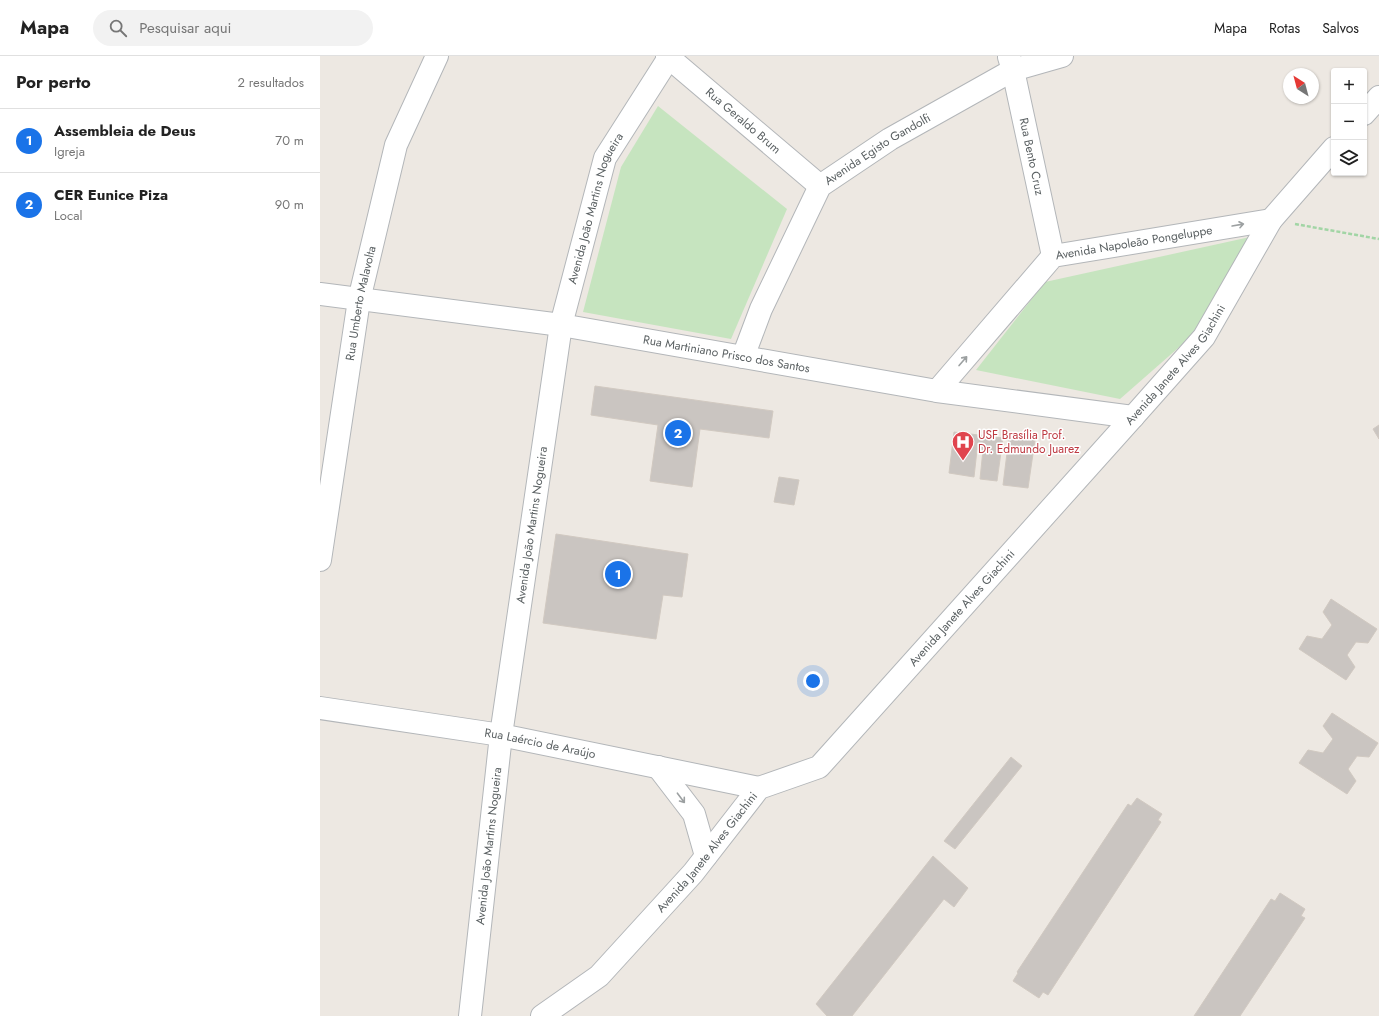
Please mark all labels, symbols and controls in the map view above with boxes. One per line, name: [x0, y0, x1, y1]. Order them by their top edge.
search box: [93, 10, 373, 46]
text: Mapa: [20, 14, 69, 41]
icon: search: [107, 17, 129, 39]
text: Pesquisar aqui: [139, 17, 231, 39]
text: Mapa: [1214, 18, 1247, 38]
text: Rotas: [1269, 18, 1300, 38]
text: Salvos: [1322, 18, 1359, 38]
north arrow: [1283, 68, 1319, 104]
map controls: [1331, 68, 1367, 176]
button: +: [1331, 68, 1367, 104]
text: Por perto: [16, 70, 91, 94]
text: 2 resultados: [238, 73, 304, 92]
street label: Rua Geraldo Brum: [702, 83, 785, 158]
button: −: [1331, 104, 1367, 140]
street label: Avenida Egisto Gandolfi: [821, 109, 934, 190]
street label: Rua Bento Cruz: [1014, 116, 1049, 197]
text: Assembleia de Deus: [54, 120, 196, 142]
street label: Avenida João Martins Nogueira: [563, 129, 628, 286]
text: 1: [26, 131, 32, 150]
text: 70 m: [275, 131, 304, 150]
button: layers: [1331, 140, 1367, 176]
text: Igreja: [54, 142, 85, 161]
text: CER Eunice Piza: [54, 184, 168, 206]
text: 2: [25, 195, 33, 214]
text: 90 m: [275, 195, 304, 214]
text: Local: [54, 206, 82, 225]
street label: Avenida Napoleão Pongeluppe: [1054, 221, 1214, 264]
one-way arrow: [1231, 221, 1244, 229]
street label: Rua Umberto Malavolta: [341, 244, 381, 362]
street label: Avenida Janete Alves Giachini: [1121, 301, 1230, 429]
street label: Rua Martiniano Prisco dos Santos: [642, 331, 811, 378]
one-way arrow: [958, 356, 967, 367]
pin: 2: [665, 418, 691, 448]
place label: USF Brasília Prof. Dr. Edmundo Juarez: [978, 426, 1080, 458]
hospital icon: USF Brasília Prof. Dr. Edmundo Juarez: [950, 429, 976, 462]
street label: Avenida João Martins Nogueira: [511, 445, 552, 605]
street label: Avenida Janete Alves Giachini: [904, 546, 1019, 670]
pin: 1: [605, 559, 631, 589]
your location: [803, 671, 823, 691]
street label: Rua Laércio de Araújo: [483, 724, 598, 763]
street label: Avenida João Martins Nogueira: [471, 766, 506, 926]
street label: Avenida Janete Alves Giachini: [652, 788, 762, 917]
one-way arrow: [677, 792, 686, 803]

